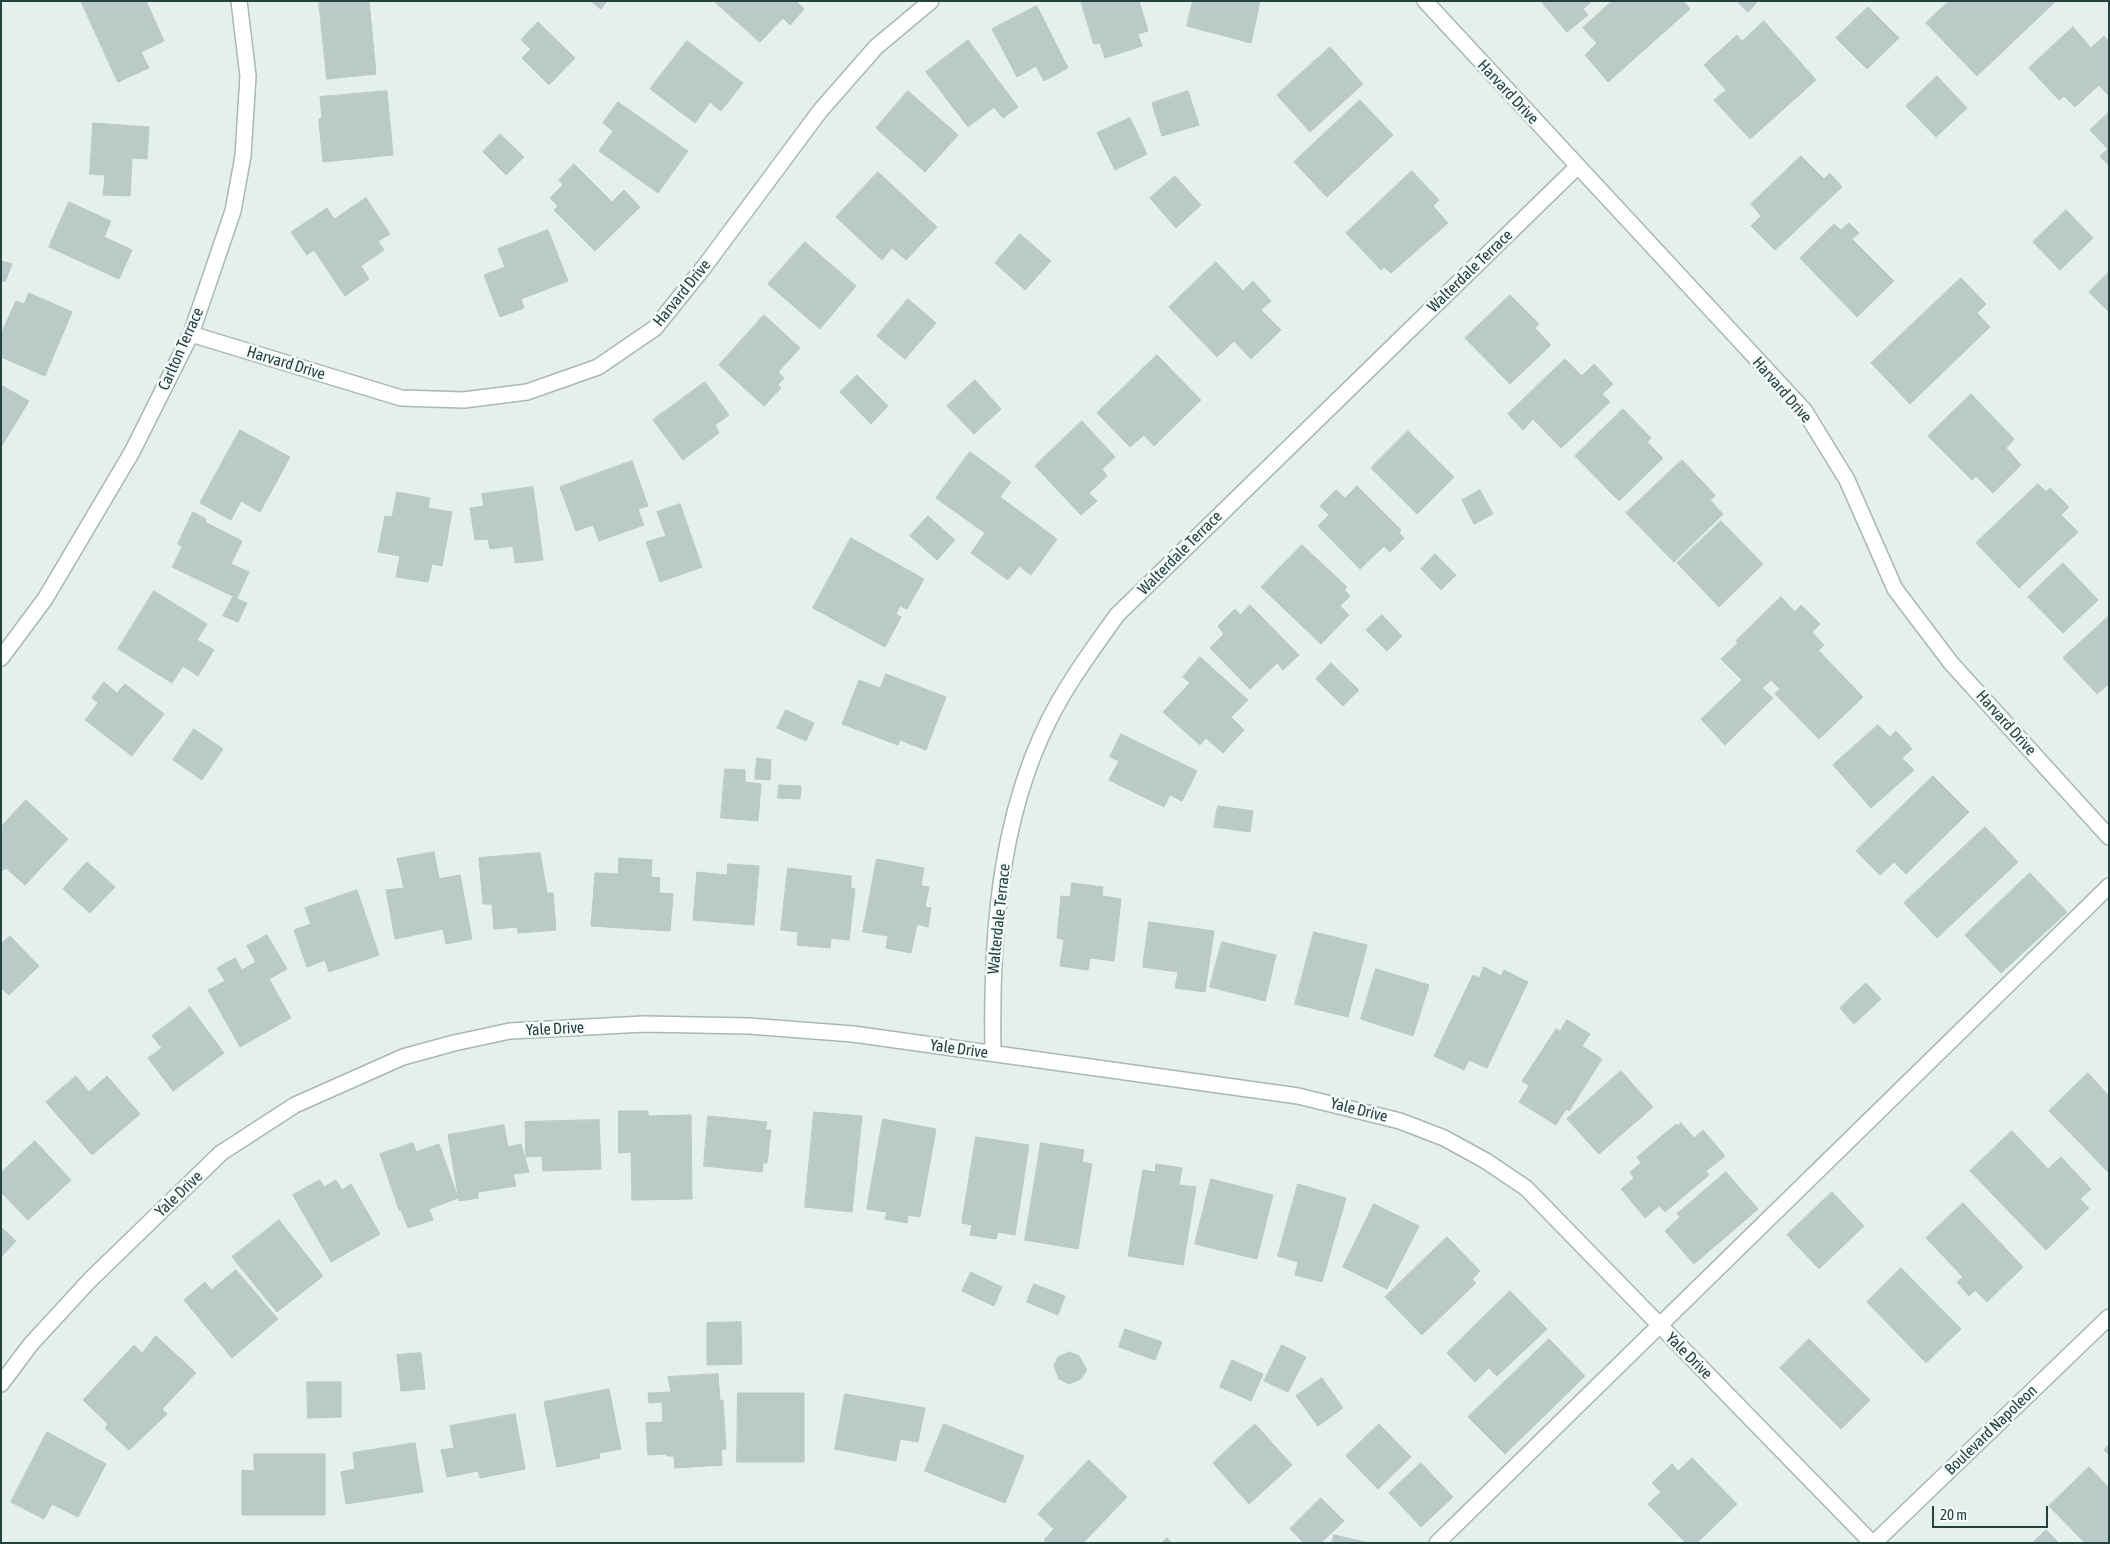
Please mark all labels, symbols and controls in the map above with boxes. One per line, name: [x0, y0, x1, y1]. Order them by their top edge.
street label: Harvard Drive: [1473, 56, 1543, 128]
street label: Walterdale Terrace: [1423, 226, 1517, 316]
street label: Harvard Drive: [649, 256, 715, 330]
street label: Carlton Terrace: [154, 305, 208, 393]
street label: Harvard Drive: [245, 342, 327, 384]
street label: Harvard Drive: [1748, 353, 1816, 427]
street label: Walterdale Terrace: [1134, 507, 1226, 599]
street label: Harvard Drive: [1972, 687, 2040, 759]
street label: Walterdale Terrace: [984, 863, 1014, 975]
street label: Yale Drive: [525, 1018, 585, 1040]
street label: Yale Drive: [929, 1035, 989, 1063]
street label: Yale Drive: [1328, 1094, 1390, 1126]
street label: Yale Drive: [151, 1167, 207, 1221]
street label: Yale Drive: [1662, 1329, 1716, 1383]
street label: Boulevard Napoleon: [1941, 1381, 2041, 1479]
scale bar: [1935, 1496, 2051, 1528]
text: 20 m: [1940, 1506, 1967, 1523]

